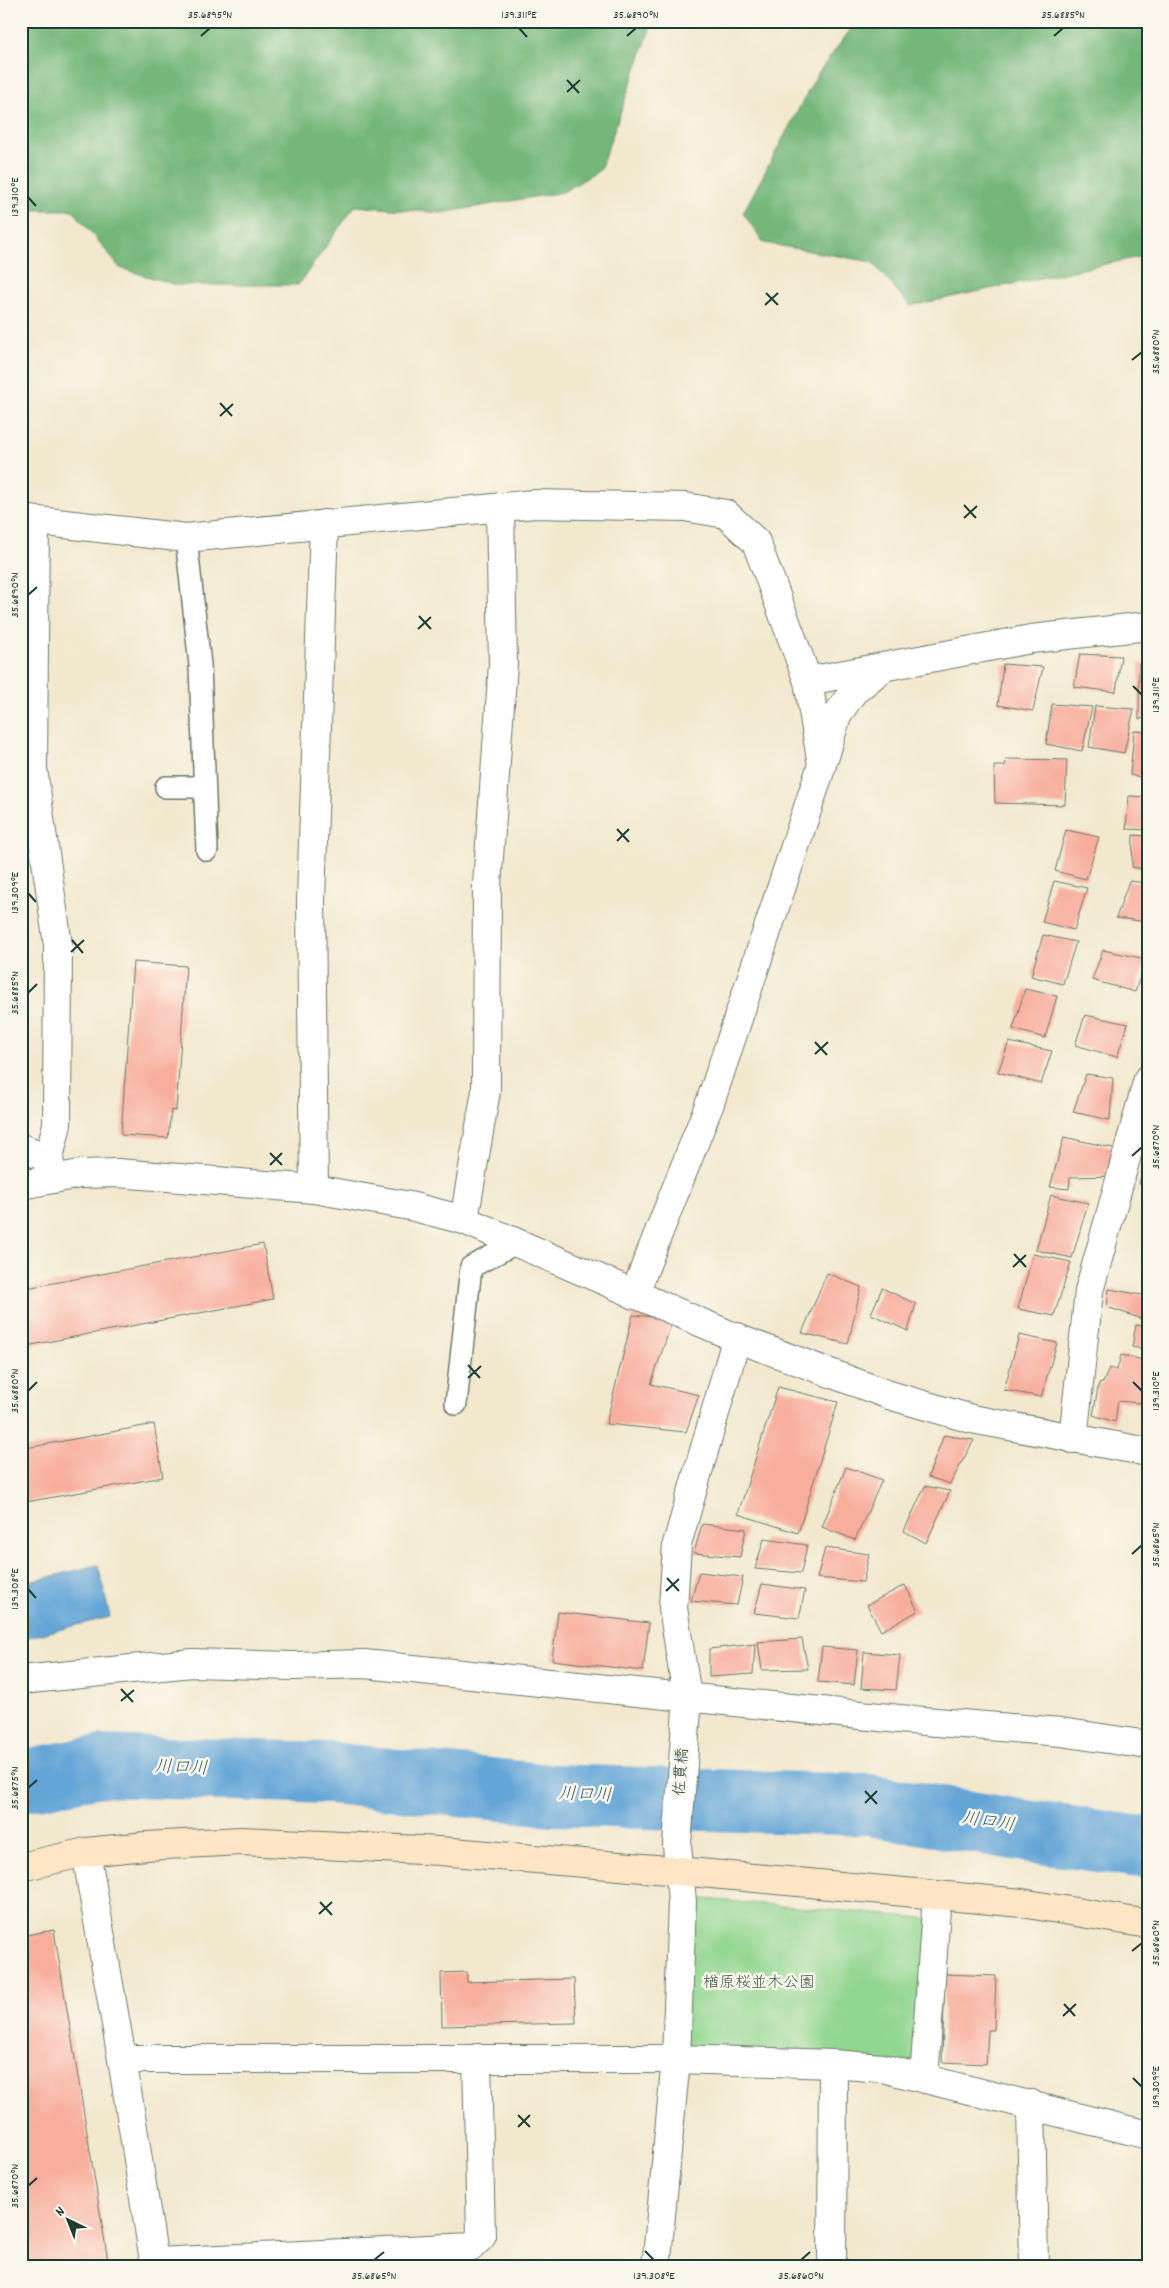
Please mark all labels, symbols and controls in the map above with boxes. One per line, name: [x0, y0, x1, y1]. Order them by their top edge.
text: 35.6895°N: [188, 7, 232, 24]
text: 139.311°E: [501, 7, 537, 24]
text: 35.6890°N: [613, 7, 659, 24]
text: 35.6885°N: [1041, 7, 1085, 24]
text: 139.310°E: [7, 177, 24, 217]
text: 35.6880°N: [1148, 330, 1165, 374]
text: 35.6890°N: [7, 572, 24, 618]
text: 139.311°E: [1148, 677, 1165, 713]
text: 139.309°E: [7, 871, 24, 914]
text: 35.6885°N: [7, 971, 24, 1015]
text: 35.6870°N: [1148, 1125, 1165, 1169]
text: 35.6880°N: [7, 1369, 24, 1413]
text: 139.310°E: [1148, 1371, 1165, 1411]
text: 35.6865°N: [1148, 1523, 1165, 1567]
text: 139.308°E: [7, 1568, 24, 1610]
street label: 佐貫橋: [669, 1747, 695, 1797]
water label: 川口川: [154, 1756, 208, 1782]
text: 35.6875°N: [7, 1766, 24, 1810]
water label: 川口川: [558, 1783, 612, 1809]
water label: 川口川: [959, 1806, 1017, 1840]
text: 35.6860°N: [1148, 1920, 1165, 1966]
park label: 楢原桜並木公園: [703, 1972, 815, 1995]
text: 139.309°E: [1148, 2065, 1165, 2108]
text: 35.6870°N: [7, 2164, 24, 2208]
north arrow: [42, 2196, 92, 2246]
text: N: [51, 2202, 70, 2222]
text: 35.6865°N: [352, 2268, 396, 2285]
text: 139.308°E: [633, 2268, 675, 2285]
text: 35.6860°N: [778, 2268, 824, 2285]

